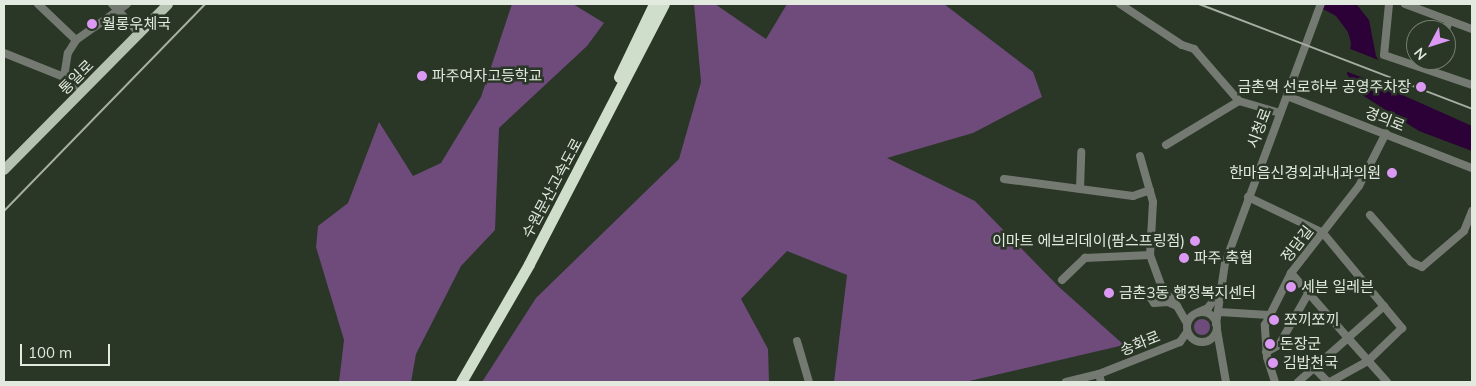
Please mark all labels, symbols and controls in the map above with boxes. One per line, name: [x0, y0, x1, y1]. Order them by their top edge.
place label: 월롱우체국: [102, 15, 171, 33]
marker: 월롱우체국: [86, 18, 98, 30]
north arrow: [1406, 20, 1456, 70]
text: N: [1410, 44, 1431, 64]
street label: 통일로: [55, 56, 97, 98]
place label: 파주여자고등학교: [432, 67, 542, 85]
marker: 파주여자고등학교: [416, 70, 428, 82]
place label: 금촌역 선로하부 공영주차장: [1238, 78, 1411, 96]
marker: 금촌역 선로하부 공영주차장: [1415, 81, 1427, 93]
street label: 경의로: [1362, 103, 1408, 135]
street label: 시청로: [1243, 105, 1275, 151]
street label: 수원문산고속도로: [518, 135, 586, 241]
place label: 한마음신경외과내과의원: [1229, 164, 1381, 182]
marker: 한마음신경외과내과의원: [1385, 166, 1399, 180]
street label: 정담길: [1277, 222, 1317, 266]
place label: 이마트 에브리데이(팜스프링점): [992, 232, 1185, 250]
marker: 이마트 에브리데이(팜스프링점): [1189, 235, 1201, 247]
place label: 파주 축협: [1194, 249, 1253, 267]
marker: 파주 축협: [1178, 252, 1190, 264]
place label: 세븐 일레븐: [1301, 278, 1374, 296]
marker: 세븐 일레븐: [1285, 281, 1297, 293]
place label: 금촌3동 행정복지센터: [1119, 284, 1256, 302]
marker: 금촌3동 행정복지센터: [1103, 287, 1115, 299]
place label: 쪼끼쪼끼: [1284, 311, 1339, 329]
marker: 쪼끼쪼끼: [1268, 314, 1280, 326]
street label: 송화로: [1117, 327, 1163, 359]
scale bar: [22, 334, 112, 366]
place label: 돈장군: [1280, 335, 1321, 353]
marker: 돈장군: [1264, 338, 1276, 350]
text: 100 m: [28, 343, 72, 362]
place label: 김밥천국: [1283, 354, 1338, 372]
marker: 김밥천국: [1267, 357, 1279, 369]

